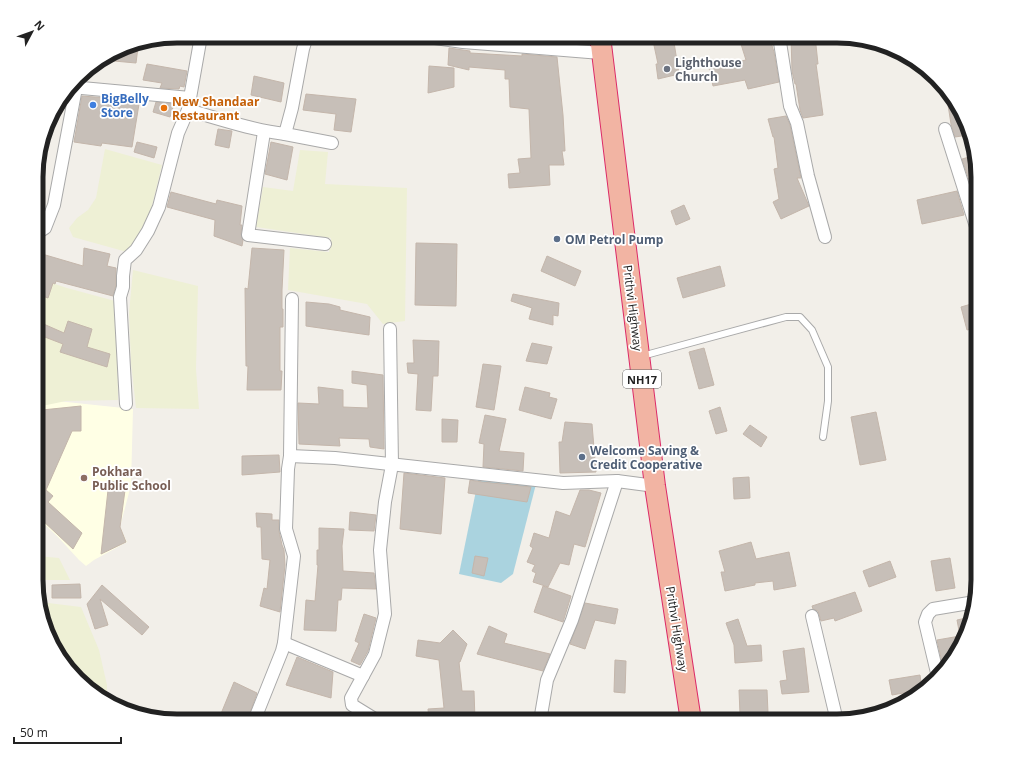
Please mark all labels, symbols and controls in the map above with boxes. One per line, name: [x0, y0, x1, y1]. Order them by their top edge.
north arrow: [12, 12, 52, 52]
text: N: [31, 17, 49, 33]
place label: Lighthouse Church: [675, 54, 742, 85]
marker: Lighthouse Church: [662, 64, 672, 74]
place label: BigBelly Store: [101, 90, 149, 121]
place label: New Shandaar Restaurant: [172, 93, 260, 124]
marker: BigBelly Store: [88, 100, 98, 110]
marker: New Shandaar Restaurant: [159, 103, 169, 113]
place label: OM Petrol Pump: [565, 231, 664, 248]
marker: OM Petrol Pump: [552, 234, 562, 244]
street label: Prithvi Highway: [619, 264, 647, 353]
road number: NH17: [623, 370, 661, 388]
place label: Welcome Saving & Credit Cooperative: [590, 442, 702, 473]
marker: Welcome Saving & Credit Cooperative: [577, 452, 587, 462]
place label: Pokhara Public School: [92, 463, 171, 494]
marker: Pokhara Public School: [79, 473, 89, 483]
street label: Prithvi Highway: [662, 585, 692, 674]
scale bar: [14, 719, 121, 745]
text: 50 m: [20, 724, 48, 741]

